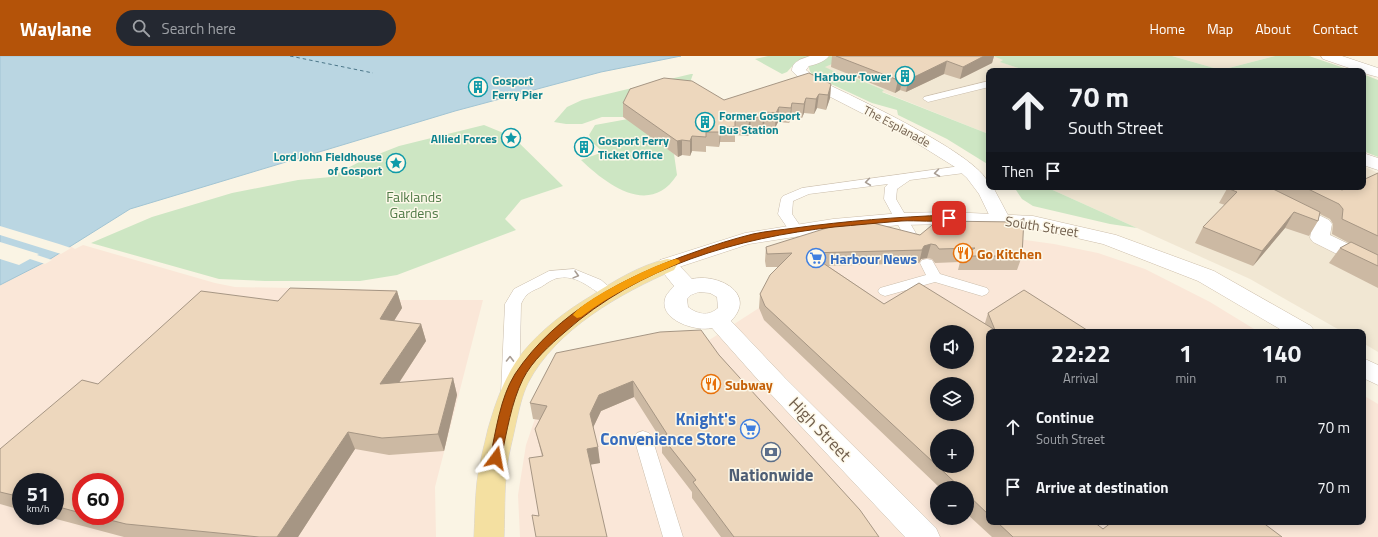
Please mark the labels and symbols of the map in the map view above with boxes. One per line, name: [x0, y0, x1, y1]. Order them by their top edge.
building icon: Harbour Tower: [894, 65, 916, 87]
place label: Harbour Tower: [814, 67, 892, 86]
place label: Gosport Ferry Pier: [492, 71, 543, 104]
building icon: Gosport Ferry Pier: [467, 76, 489, 98]
street label: The Esplanade: [860, 100, 934, 152]
place label: Former Gosport Bus Station: [719, 106, 801, 139]
building icon: Former Gosport Bus Station: [694, 111, 716, 133]
place icon: Allied Forces: [500, 127, 522, 149]
place label: Allied Forces: [431, 129, 497, 148]
place label: Gosport Ferry Ticket Office: [598, 131, 669, 164]
building icon: Gosport Ferry Ticket Office: [573, 136, 595, 158]
place label: Lord John Fieldhouse of Gosport: [274, 147, 383, 180]
place icon: Lord John Fieldhouse of Gosport: [385, 152, 407, 174]
one-way arrow: [934, 168, 941, 177]
one-way arrow: [865, 177, 871, 186]
park label: Falklands Gardens: [386, 186, 442, 223]
pin: [932, 201, 966, 235]
street label: South Street: [1004, 210, 1080, 242]
restaurant icon: Go Kitchen: [952, 242, 974, 264]
place label: Go Kitchen: [977, 243, 1042, 264]
supermarket icon: Harbour News: [805, 247, 827, 269]
place label: Harbour News: [830, 248, 917, 269]
one-way arrow: [572, 270, 579, 279]
one-way arrow: [506, 356, 514, 362]
restaurant icon: Subway: [700, 373, 722, 395]
place label: Subway: [725, 374, 773, 395]
street label: High Street: [783, 391, 857, 467]
place label: Knight's Convenience Store: [600, 406, 736, 452]
supermarket icon: Knight's Convenience Store: [739, 418, 761, 440]
position arrow: [475, 437, 517, 479]
bank icon: Nationwide: [760, 441, 782, 463]
place label: Nationwide: [729, 462, 814, 488]
speed limit sign: 60: [72, 473, 124, 525]

